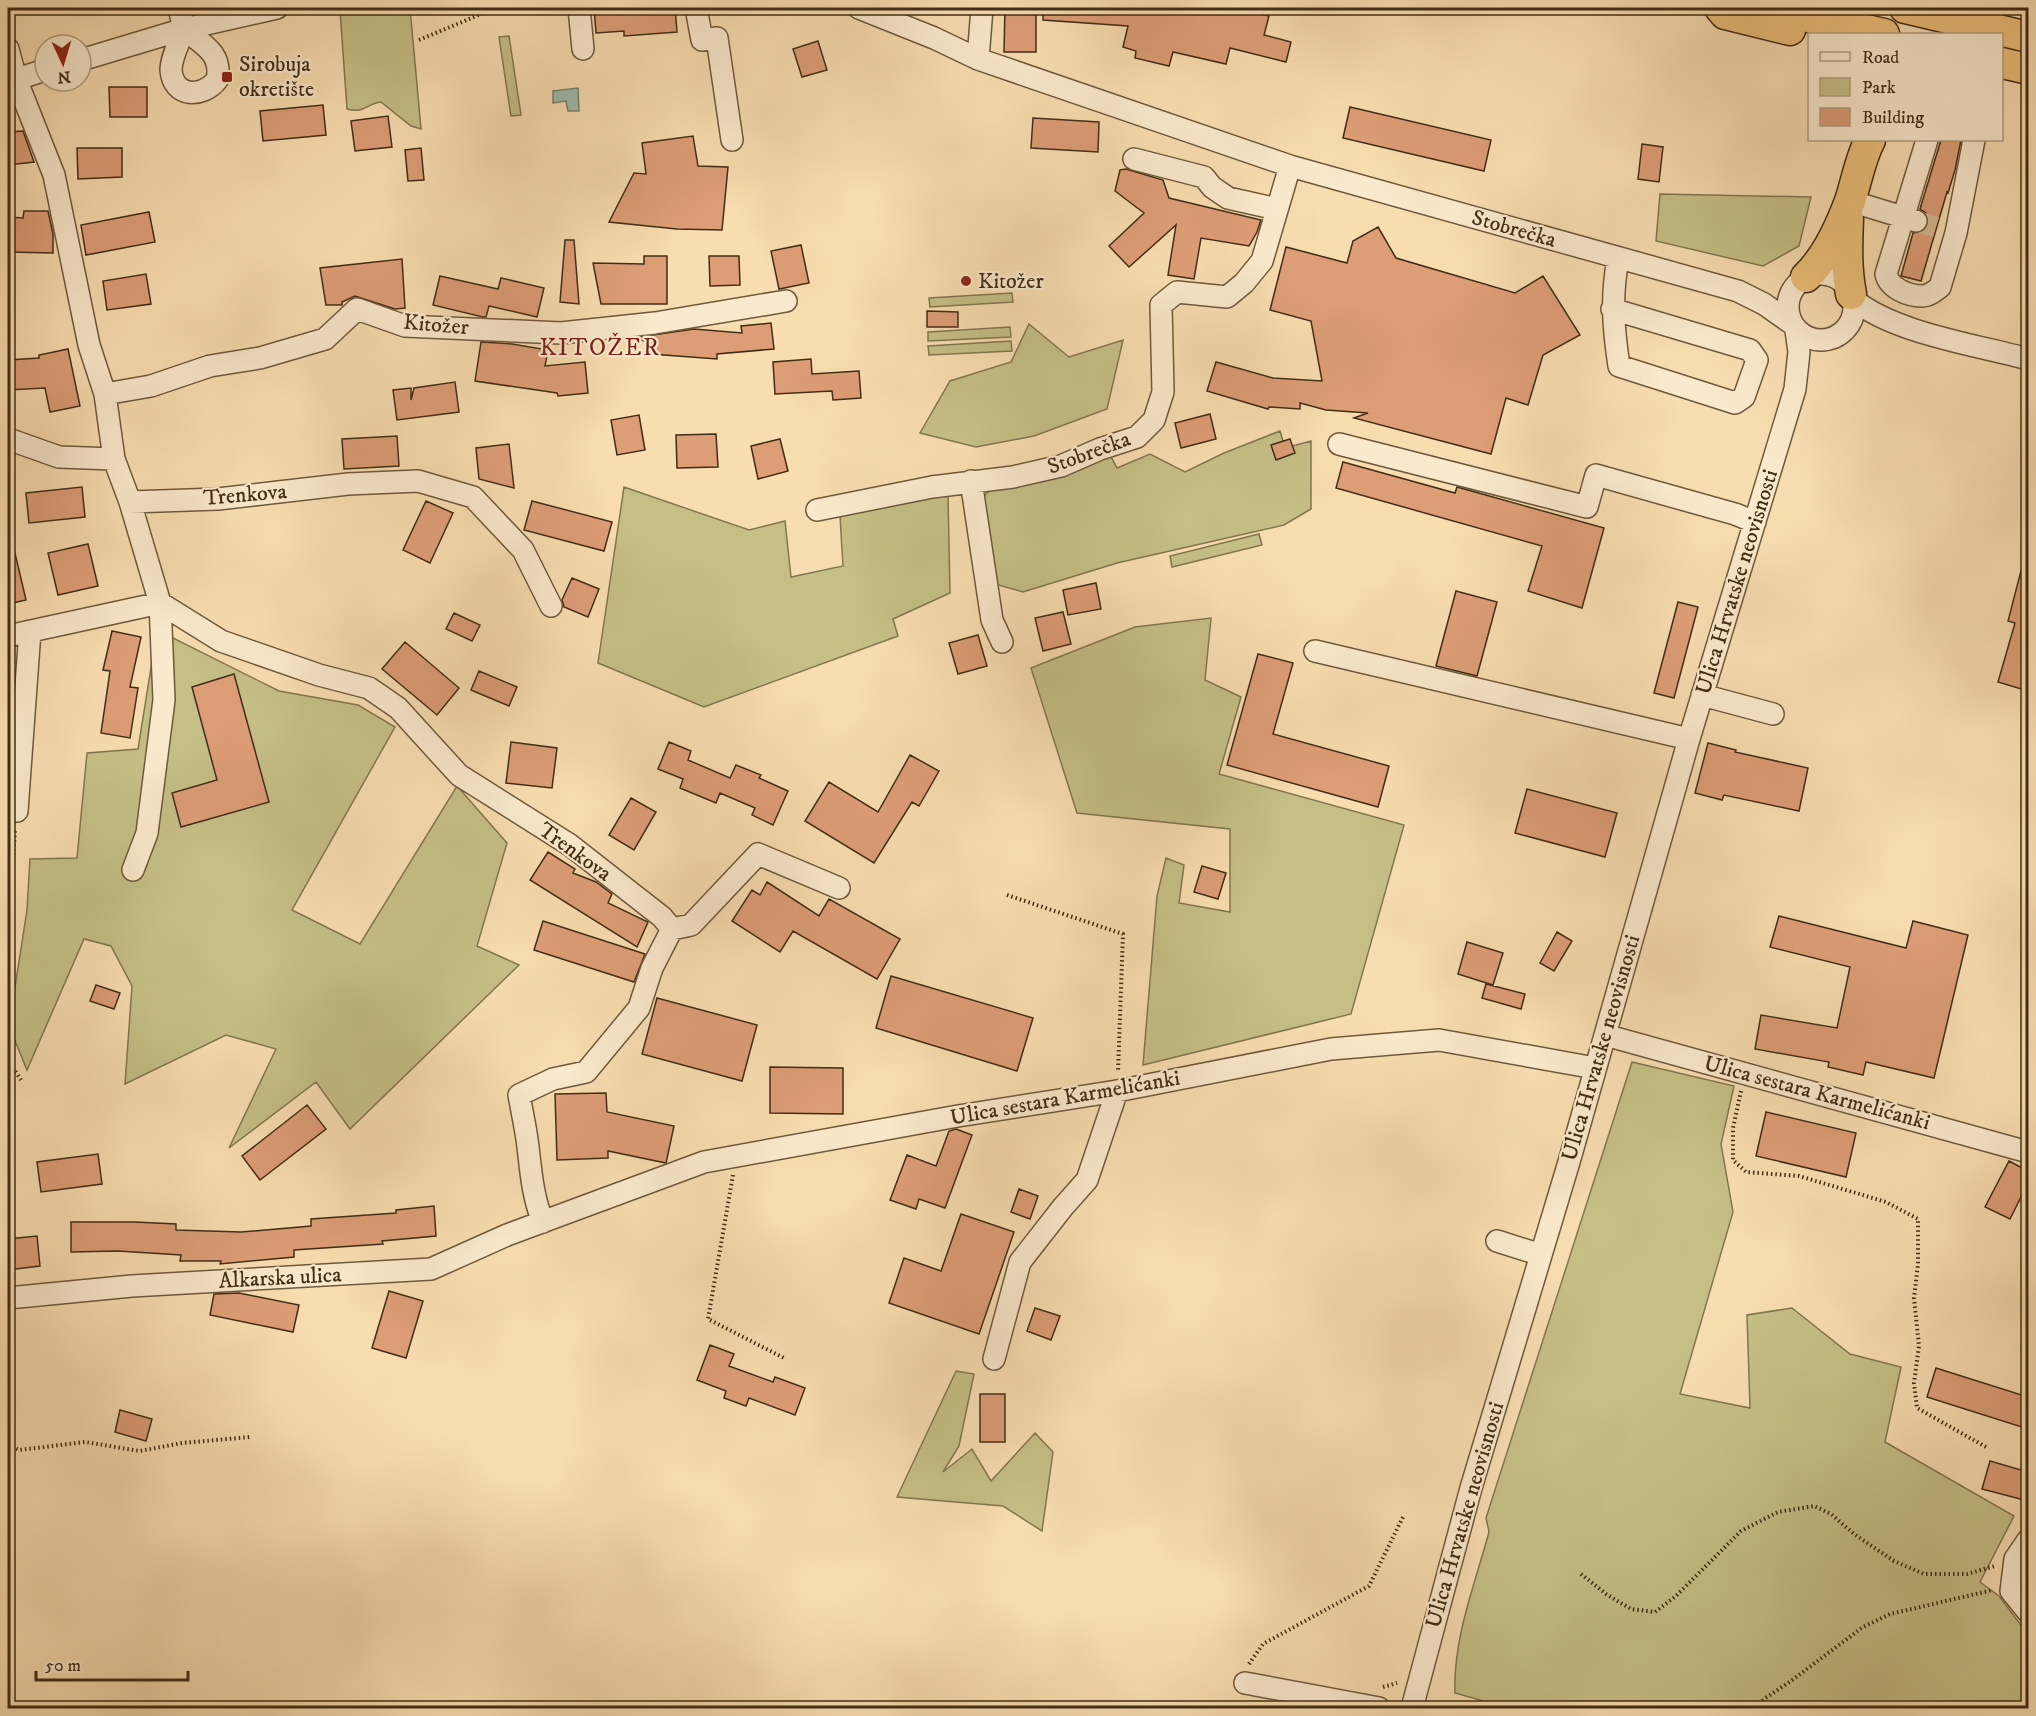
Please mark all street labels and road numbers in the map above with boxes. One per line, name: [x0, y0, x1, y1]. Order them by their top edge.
street label: Stobrečka: [1469, 204, 1560, 254]
street label: Kitožer: [402, 309, 471, 341]
street label: Stobrečka: [1044, 425, 1135, 480]
street label: Ulica Hrvatske neovisnosti: [1690, 466, 1784, 698]
street label: Trenkova: [202, 478, 288, 512]
street label: Trenkova: [533, 816, 617, 888]
street label: Ulica Hrvatske neovisnosti: [1556, 932, 1646, 1164]
street label: Ulica sestara Karmelićanki: [1701, 1050, 1933, 1136]
street label: Ulica sestara Karmelićanki: [948, 1064, 1182, 1132]
street label: Alkarska ulica: [218, 1261, 343, 1295]
street label: Ulica Hrvatske neovisnosti: [1420, 1399, 1510, 1631]

